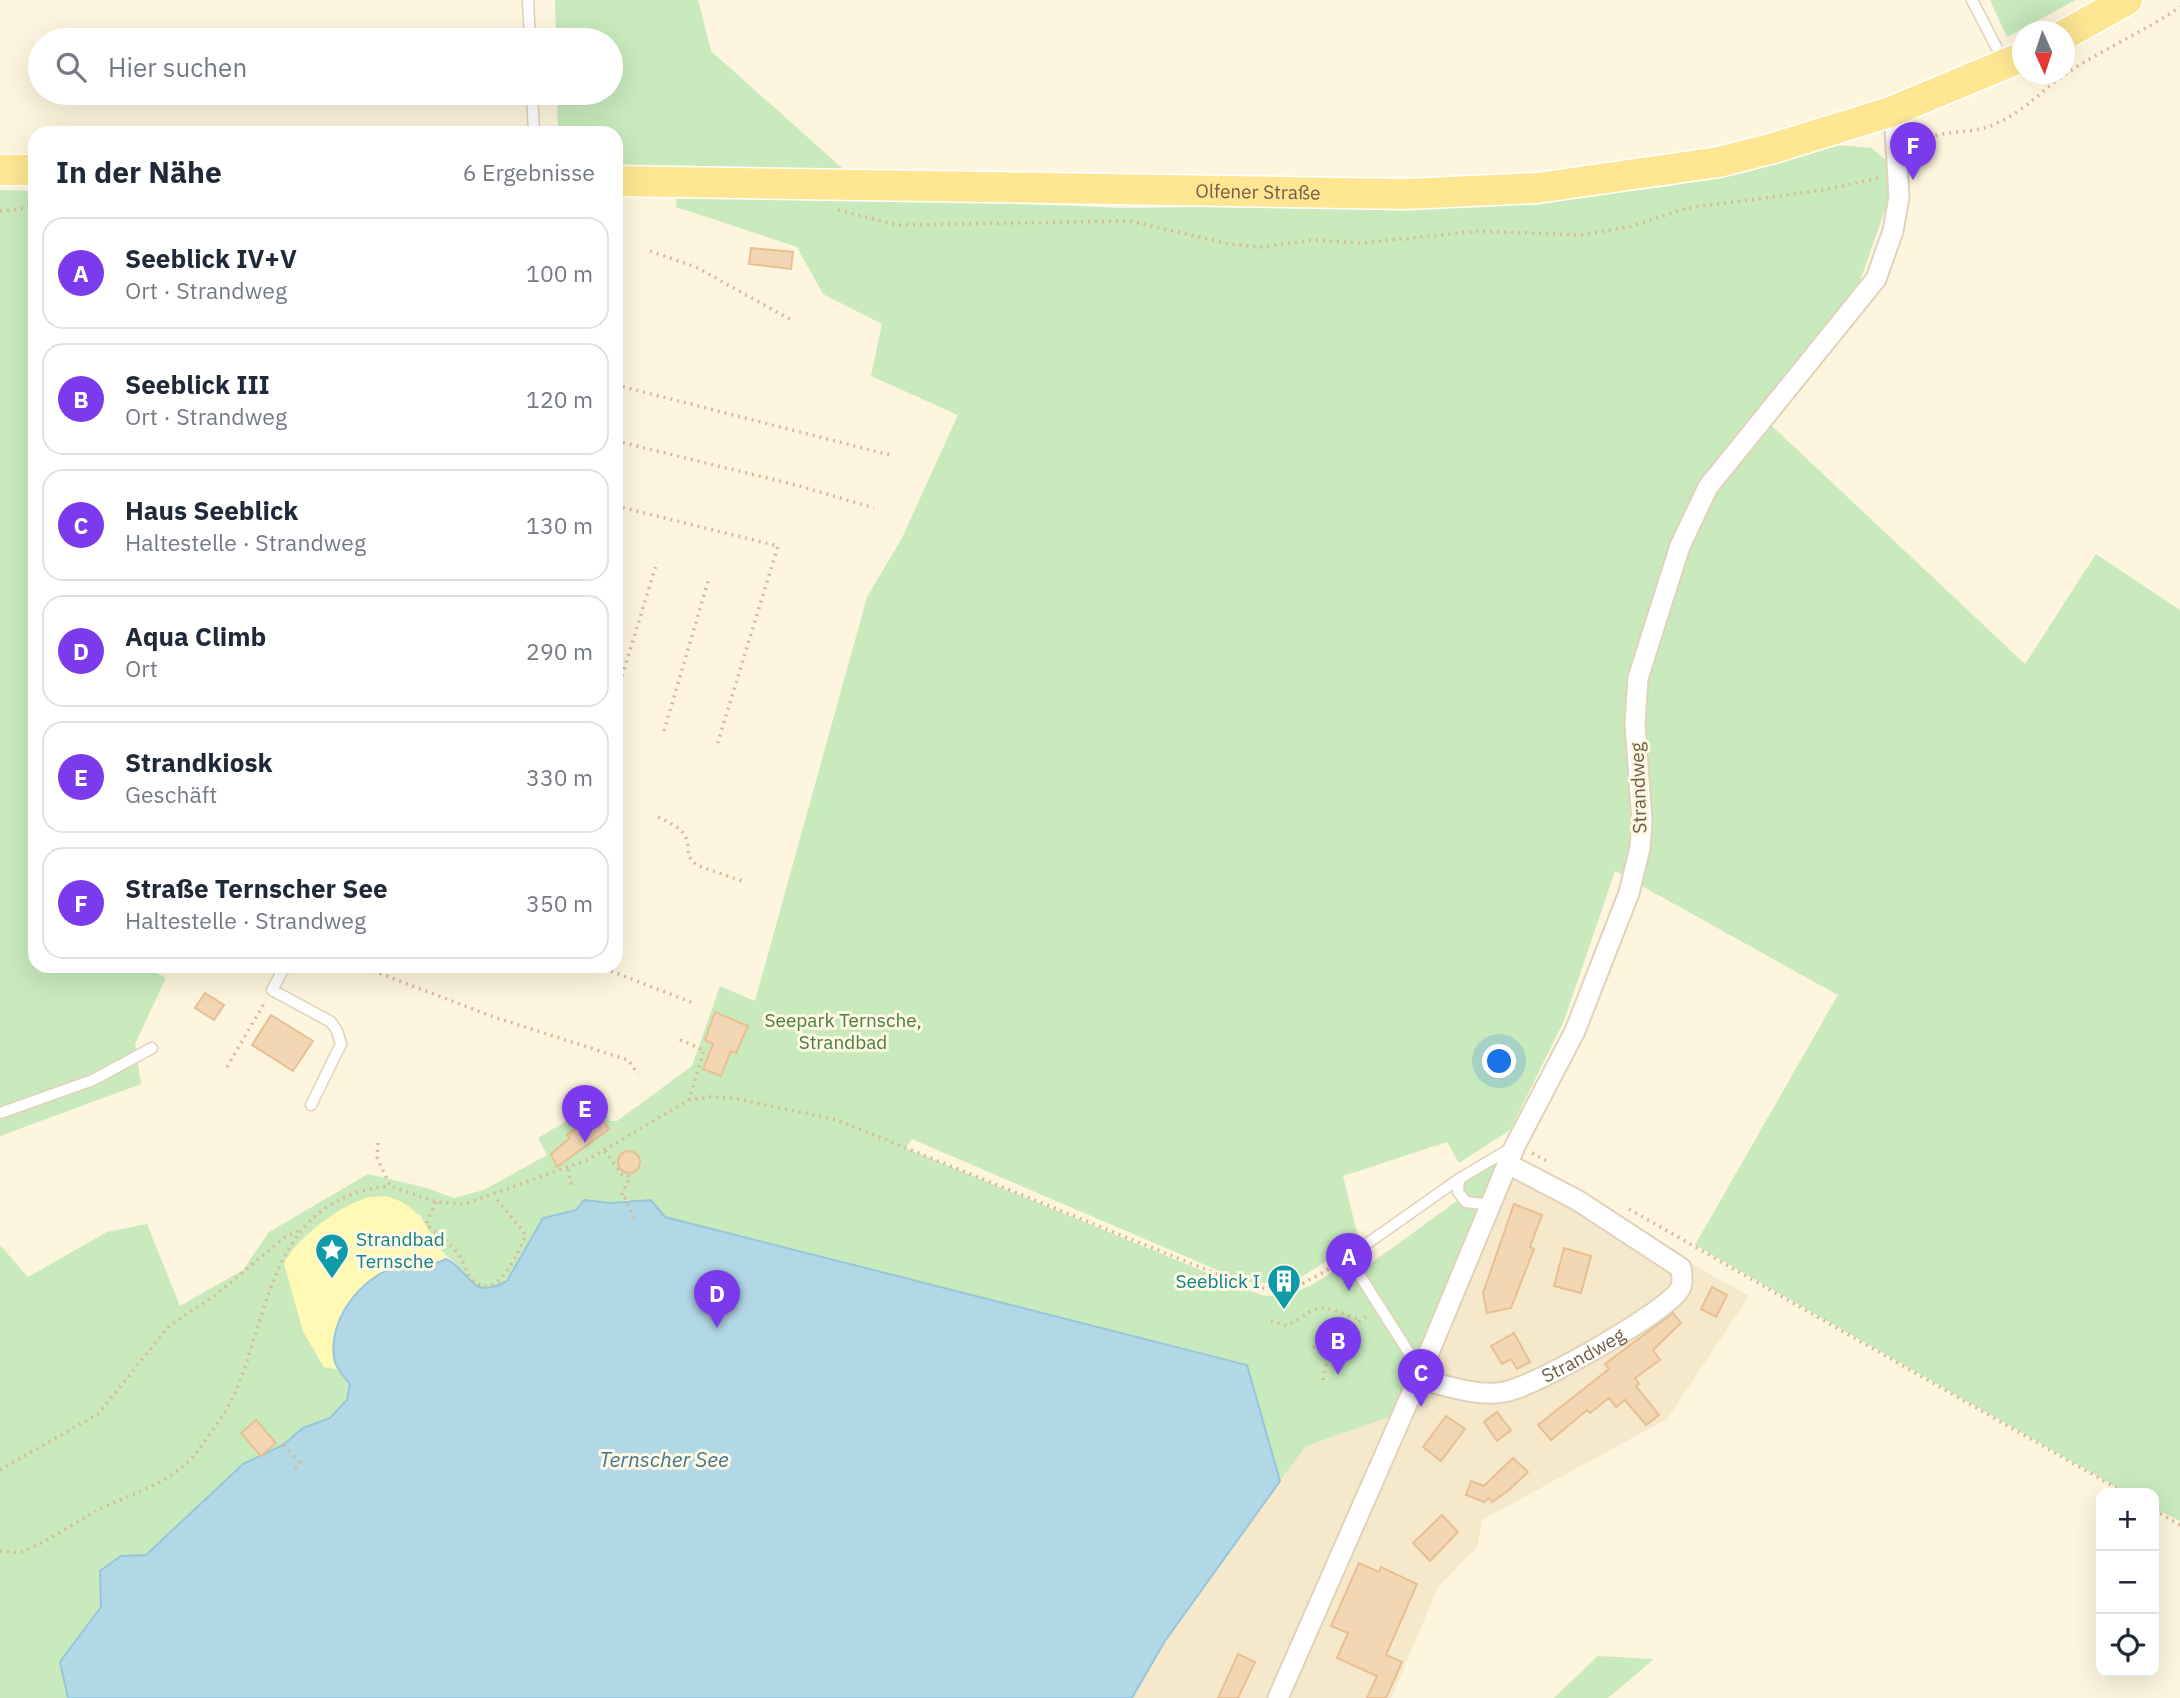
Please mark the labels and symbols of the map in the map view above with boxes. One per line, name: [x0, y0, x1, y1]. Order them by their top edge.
north arrow: [2012, 21, 2075, 84]
pin: F: [1890, 122, 1936, 180]
street label: Olfener Straße: [1195, 179, 1321, 205]
street label: Strandweg: [1624, 742, 1652, 834]
park label: Seepark Ternsche, Strandbad: [764, 1008, 922, 1054]
your location: [1482, 1044, 1516, 1078]
pin: E: [562, 1085, 608, 1143]
place label: Strandbad Ternsche: [356, 1227, 445, 1273]
place icon: Strandbad Ternsche: [313, 1231, 351, 1280]
pin: A: [1326, 1233, 1372, 1291]
building icon: Seeblick I: [1265, 1262, 1303, 1311]
place label: Seeblick I: [1176, 1269, 1260, 1293]
pin: D: [694, 1270, 740, 1328]
pin: B: [1315, 1317, 1361, 1375]
street label: Strandweg: [1537, 1322, 1629, 1388]
pin: C: [1398, 1349, 1444, 1407]
water label: Ternscher See: [599, 1445, 729, 1473]

